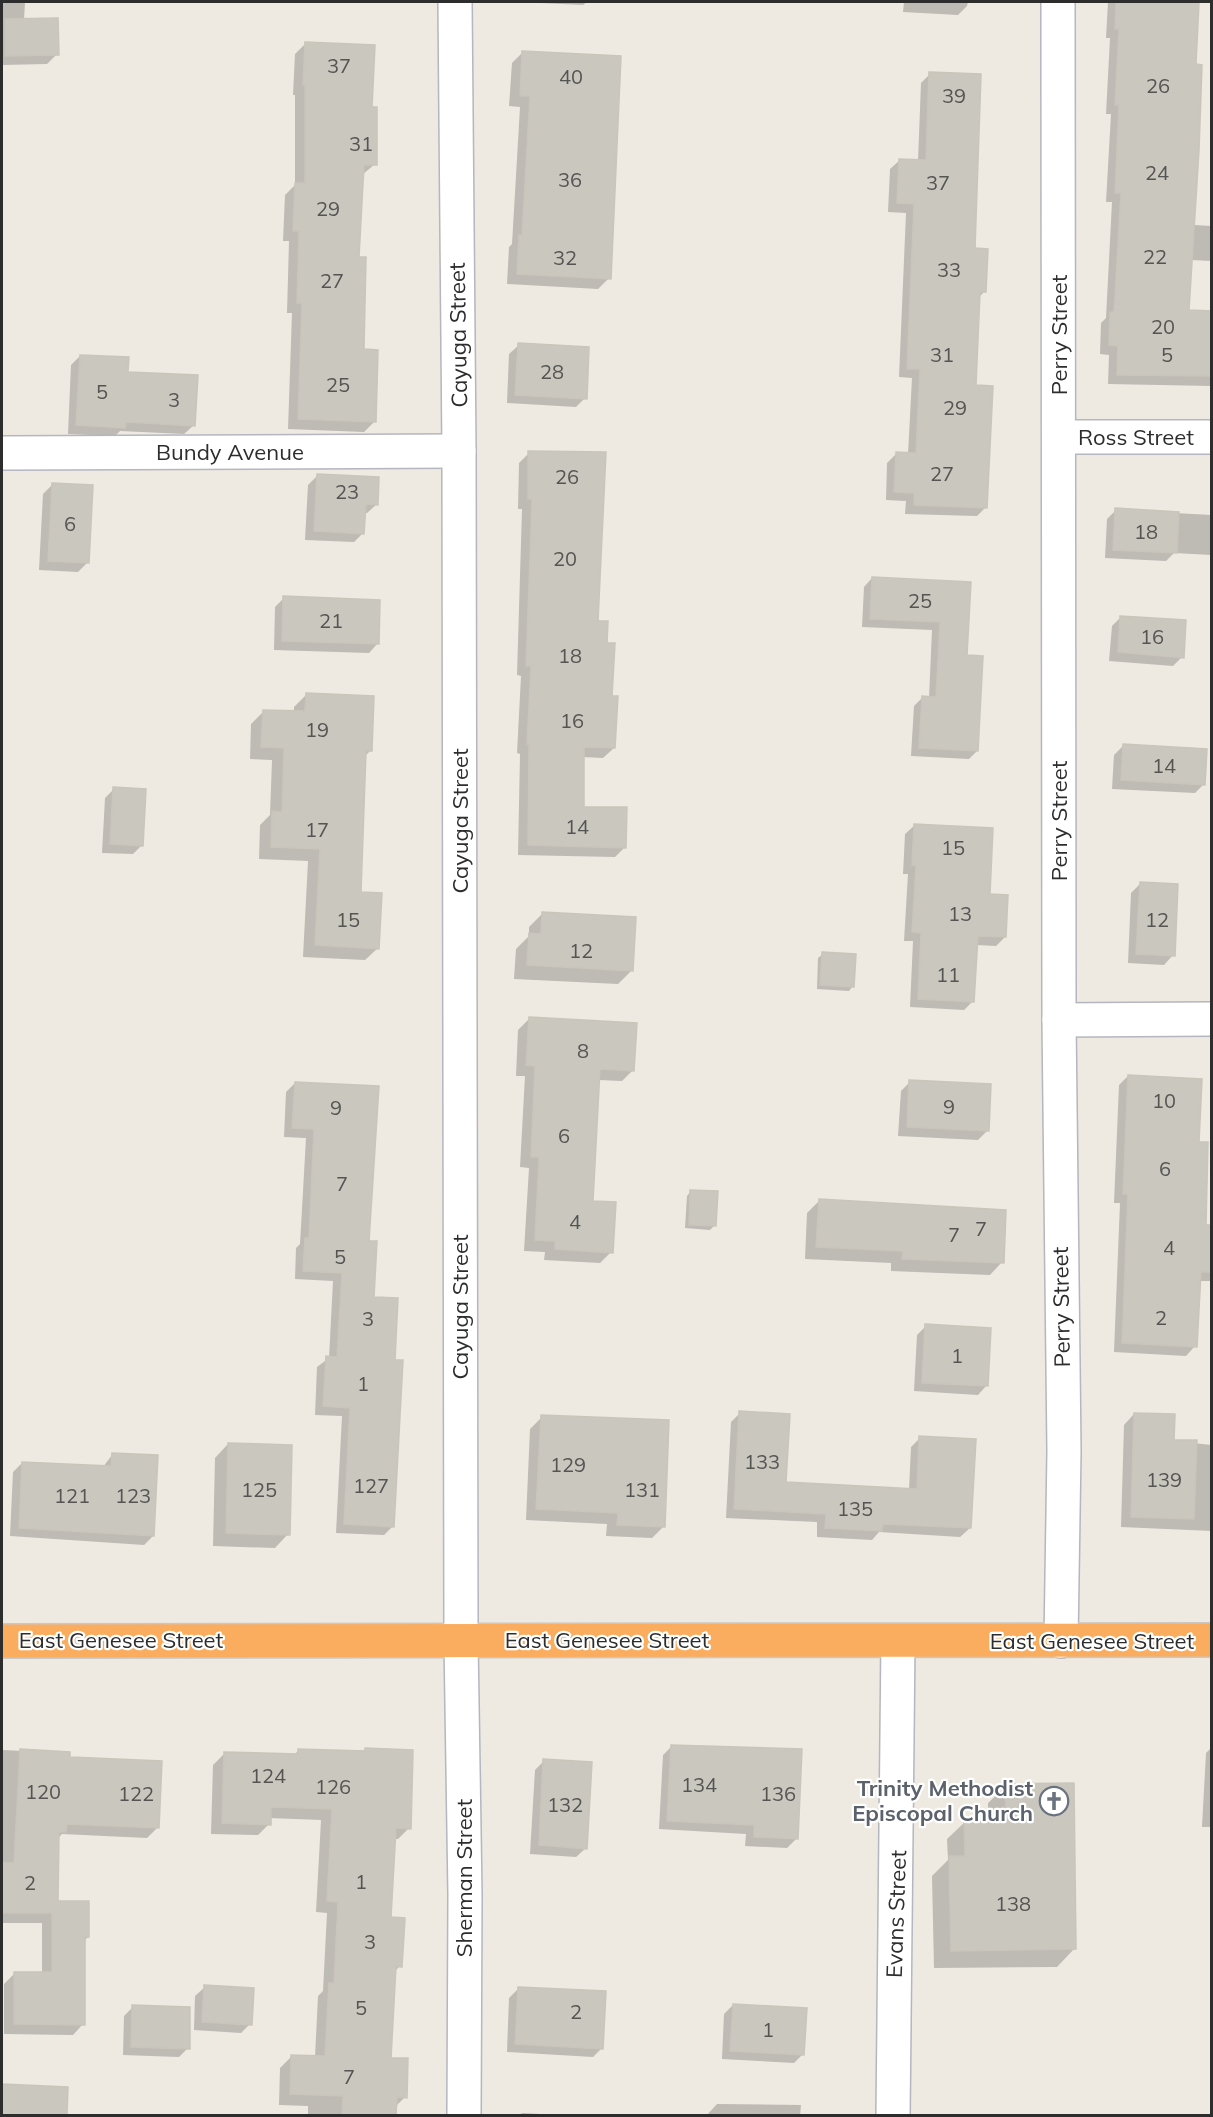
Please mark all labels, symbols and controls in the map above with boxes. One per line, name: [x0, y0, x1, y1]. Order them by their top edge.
house number: 37: [327, 53, 351, 78]
house number: 40: [559, 64, 583, 89]
house number: 26: [1146, 73, 1170, 98]
house number: 39: [942, 83, 966, 108]
house number: 31: [349, 131, 373, 156]
house number: 24: [1145, 160, 1169, 185]
house number: 36: [558, 167, 582, 192]
house number: 37: [926, 170, 950, 195]
house number: 29: [316, 196, 340, 221]
house number: 22: [1143, 244, 1167, 269]
house number: 32: [553, 245, 577, 270]
house number: 33: [937, 257, 961, 282]
street label: Cayuga Street: [443, 262, 473, 408]
house number: 27: [320, 268, 344, 293]
street label: Perry Street: [1045, 274, 1073, 395]
house number: 20: [1151, 314, 1175, 339]
house number: 31: [930, 342, 954, 367]
house number: 5: [1161, 342, 1173, 367]
house number: 28: [540, 359, 564, 384]
house number: 25: [326, 372, 350, 397]
house number: 5: [96, 379, 108, 404]
house number: 3: [168, 387, 180, 412]
house number: 29: [943, 395, 967, 420]
street label: Ross Street: [1078, 423, 1194, 451]
street label: Bundy Avenue: [156, 438, 304, 466]
house number: 27: [930, 461, 954, 486]
house number: 26: [555, 464, 579, 489]
house number: 23: [335, 479, 359, 504]
house number: 6: [64, 511, 76, 536]
house number: 18: [1134, 519, 1158, 544]
house number: 20: [553, 546, 577, 571]
house number: 25: [908, 588, 932, 613]
house number: 21: [319, 608, 343, 633]
house number: 16: [1140, 624, 1164, 649]
house number: 18: [558, 643, 582, 668]
house number: 16: [560, 708, 584, 733]
house number: 19: [305, 717, 329, 742]
street label: Cayuga Street: [446, 748, 474, 894]
house number: 14: [1152, 753, 1176, 778]
street label: Perry Street: [1045, 760, 1073, 881]
house number: 14: [565, 814, 589, 839]
house number: 17: [305, 817, 329, 842]
house number: 15: [941, 835, 965, 860]
house number: 13: [948, 901, 972, 926]
house number: 15: [336, 907, 360, 932]
house number: 12: [1145, 907, 1169, 932]
house number: 12: [569, 938, 593, 963]
house number: 11: [936, 962, 960, 987]
house number: 8: [577, 1038, 589, 1063]
house number: 10: [1152, 1088, 1176, 1113]
house number: 9: [943, 1094, 955, 1119]
house number: 9: [330, 1095, 342, 1120]
house number: 6: [558, 1123, 570, 1148]
house number: 6: [1159, 1156, 1171, 1181]
house number: 7: [336, 1171, 348, 1196]
house number: 4: [569, 1209, 581, 1234]
house number: 7: [975, 1216, 987, 1241]
house number: 7: [948, 1222, 960, 1247]
street label: Cayuga Street: [446, 1234, 474, 1380]
house number: 4: [1163, 1235, 1175, 1260]
house number: 5: [334, 1244, 346, 1269]
street label: Perry Street: [1046, 1246, 1076, 1368]
house number: 2: [1155, 1305, 1167, 1330]
house number: 3: [362, 1306, 374, 1331]
house number: 1: [951, 1343, 963, 1368]
house number: 1: [357, 1371, 369, 1396]
house number: 133: [744, 1449, 780, 1474]
house number: 129: [550, 1452, 586, 1477]
house number: 139: [1146, 1467, 1182, 1492]
house number: 127: [353, 1473, 389, 1498]
house number: 125: [241, 1477, 277, 1502]
house number: 131: [624, 1477, 660, 1502]
house number: 121: [54, 1483, 90, 1508]
house number: 123: [115, 1483, 151, 1508]
house number: 135: [837, 1496, 873, 1521]
street label: East Genesee Street: [19, 1626, 224, 1654]
street label: East Genesee Street: [505, 1626, 710, 1654]
street label: East Genesee Street: [990, 1627, 1195, 1655]
house number: 124: [250, 1763, 286, 1788]
house number: 134: [681, 1772, 717, 1797]
house number: 126: [315, 1774, 351, 1799]
place label: Trinity Methodist Episcopal Church: [852, 1774, 1033, 1827]
house number: 120: [25, 1779, 61, 1804]
house number: 122: [118, 1781, 154, 1806]
house number: 136: [760, 1781, 796, 1806]
church icon: Trinity Methodist Episcopal Church: [1038, 1785, 1070, 1817]
house number: 132: [547, 1792, 583, 1817]
street label: Sherman Street: [450, 1798, 478, 1957]
street label: Evans Street: [880, 1849, 912, 1978]
house number: 1: [355, 1869, 367, 1894]
house number: 2: [24, 1870, 36, 1895]
house number: 138: [995, 1891, 1031, 1916]
house number: 3: [364, 1929, 376, 1954]
house number: 5: [355, 1995, 367, 2020]
house number: 2: [570, 1999, 582, 2024]
house number: 1: [762, 2017, 774, 2042]
house number: 7: [343, 2064, 355, 2089]

